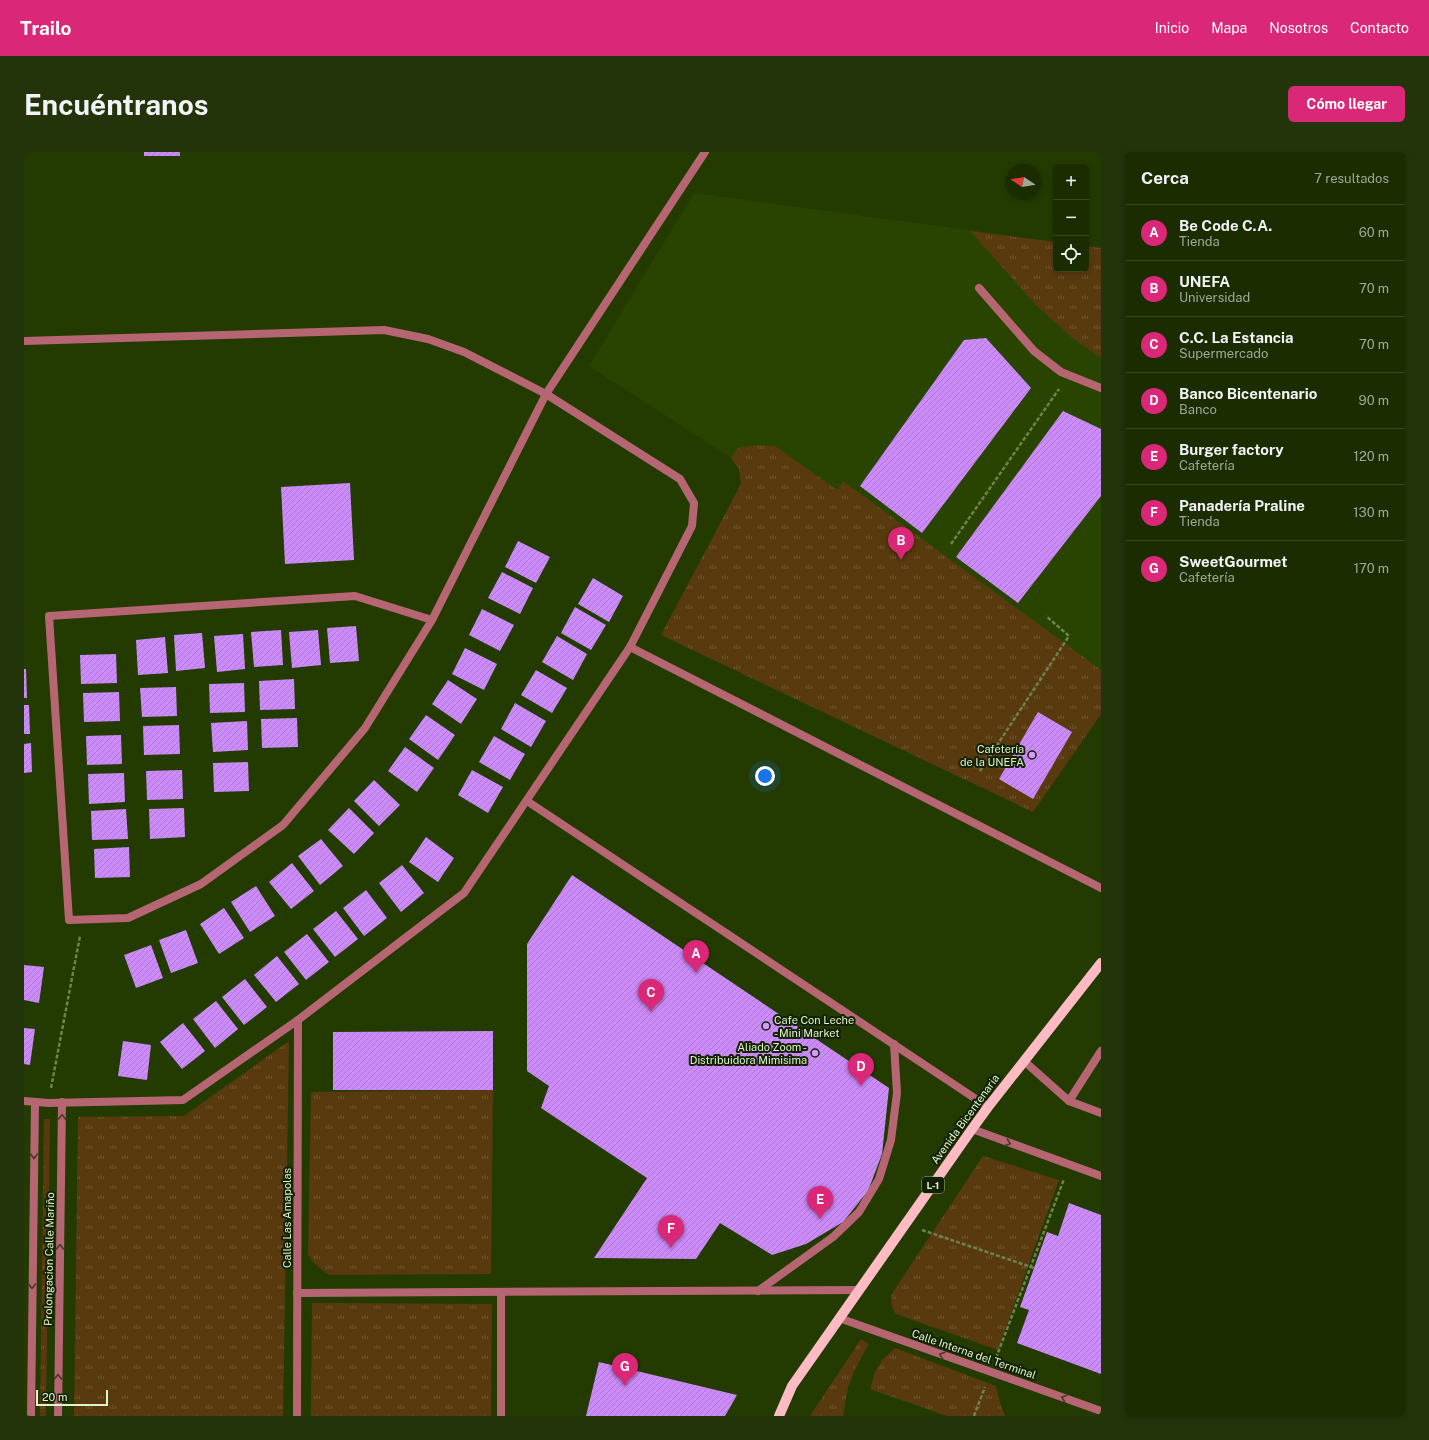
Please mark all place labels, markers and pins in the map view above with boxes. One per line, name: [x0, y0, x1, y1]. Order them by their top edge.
pin: B: [888, 527, 914, 560]
place label: Cafetería de la UNEFA: [960, 743, 1024, 768]
marker: Cafetería de la UNEFA: [1027, 750, 1037, 760]
pin: A: [683, 940, 709, 973]
pin: C: [638, 979, 664, 1012]
place label: Cafe Con Leche - Mini Market: [774, 1014, 854, 1039]
marker: Cafe Con Leche - Mini Market: [761, 1021, 771, 1031]
place label: Aliado Zoom - Distribuidora Mimisima: [690, 1041, 807, 1066]
marker: Aliado Zoom - Distribuidora Mimisima: [810, 1048, 820, 1058]
pin: D: [848, 1053, 874, 1086]
pin: E: [807, 1186, 833, 1219]
pin: F: [658, 1215, 684, 1248]
pin: G: [612, 1353, 638, 1386]

